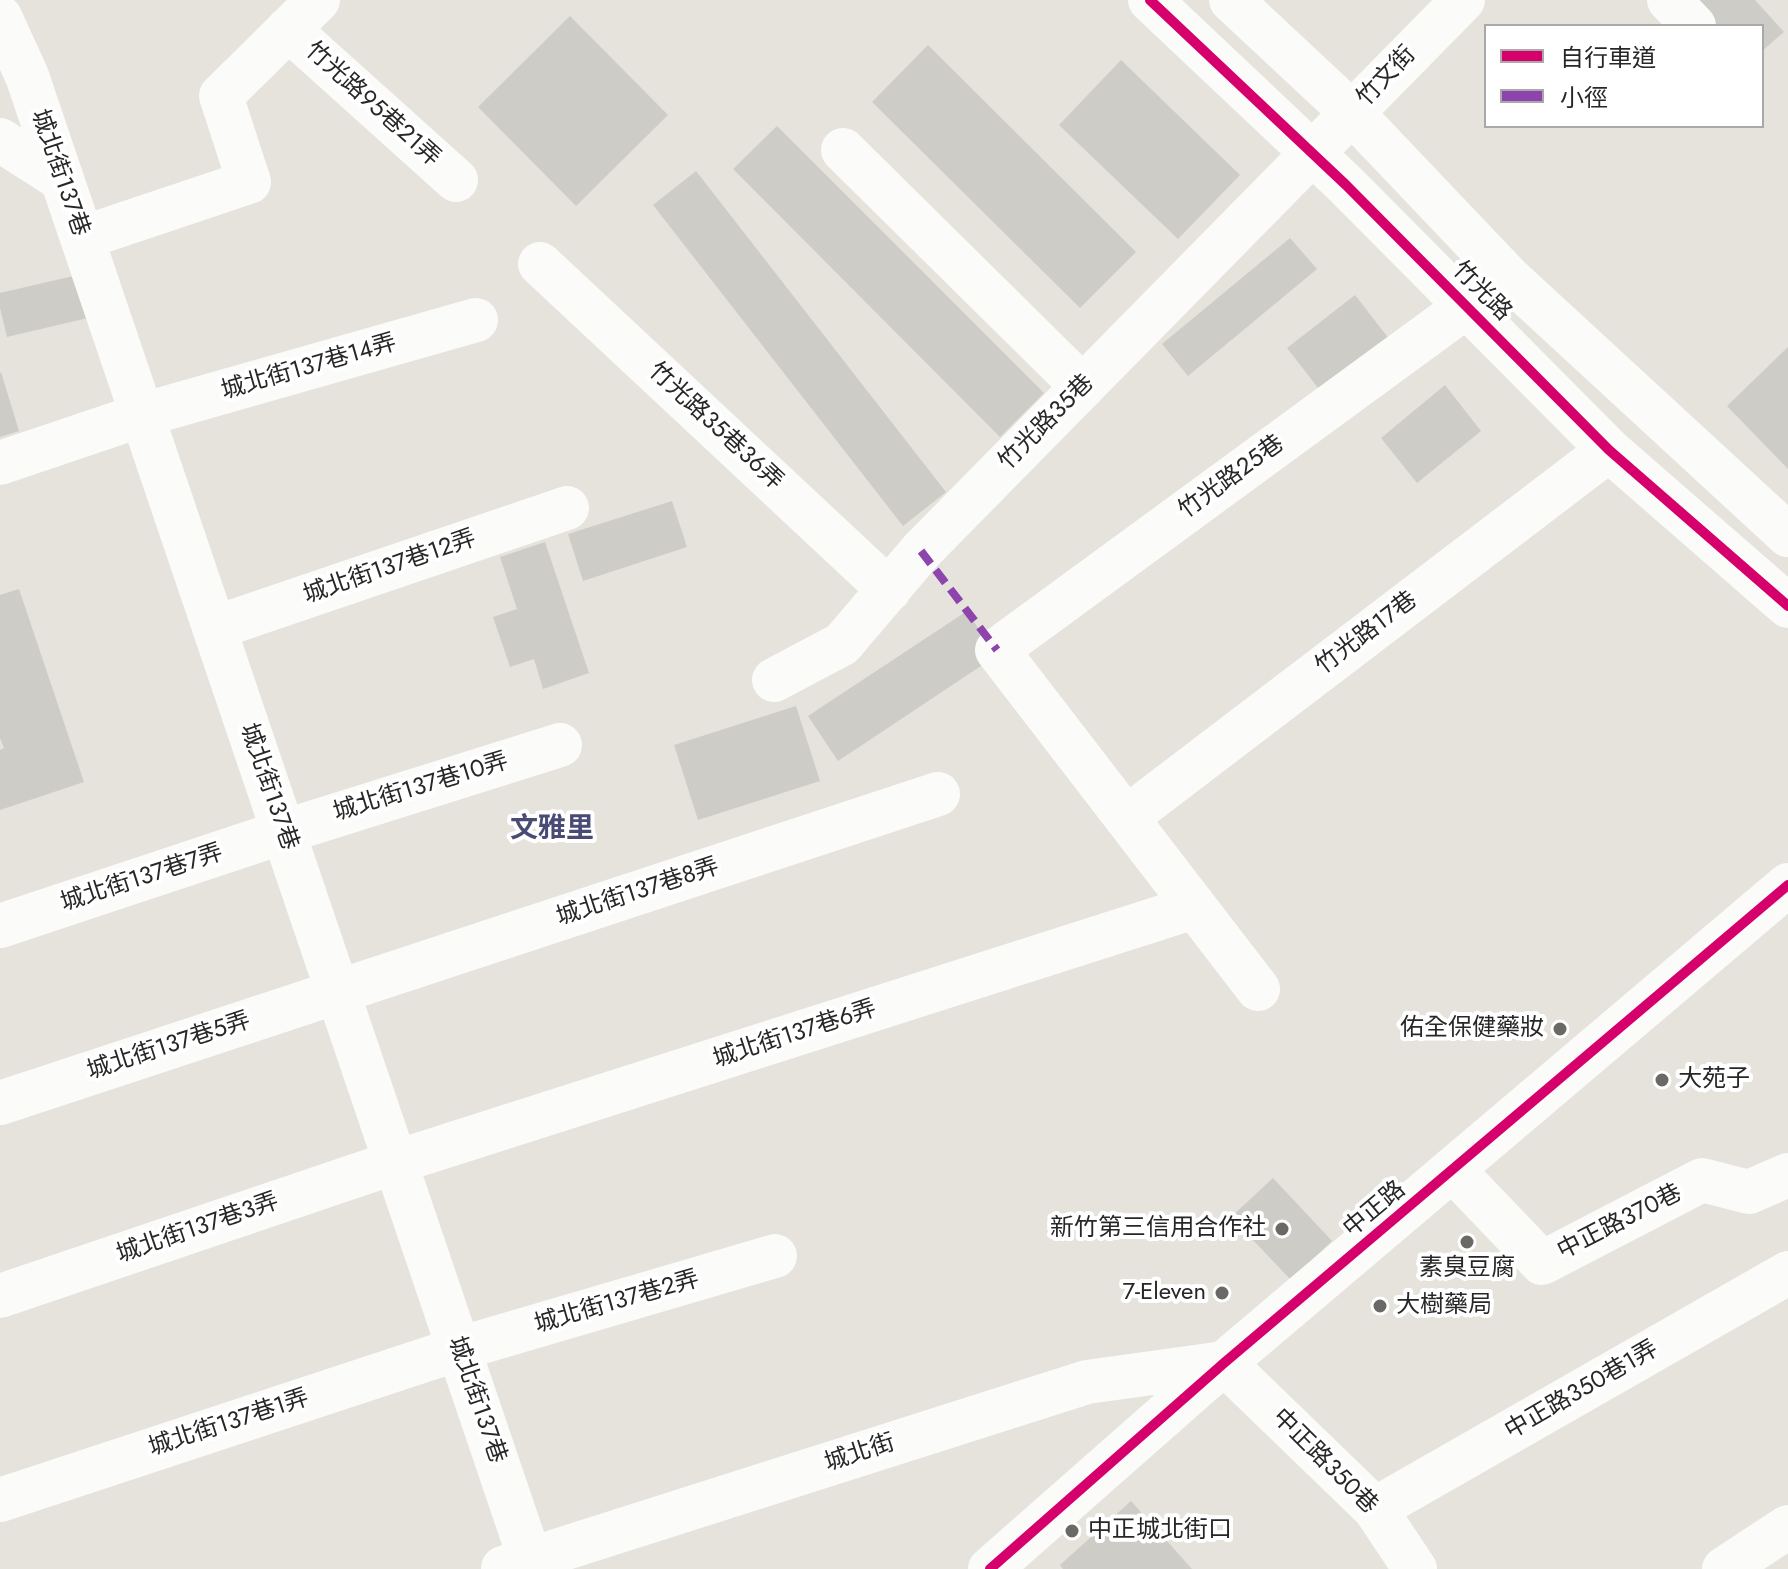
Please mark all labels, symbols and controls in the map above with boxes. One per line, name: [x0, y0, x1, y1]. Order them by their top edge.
legend: [1484, 24, 1764, 128]
street label: 竹光路95巷21弄: [299, 37, 445, 173]
text: 自行車道: [1560, 40, 1656, 75]
street label: 竹文街: [1352, 41, 1422, 113]
text: 小徑: [1560, 80, 1608, 115]
street label: 城北街137巷: [24, 106, 94, 240]
street label: 竹光路: [1445, 256, 1517, 328]
street label: 城北街137巷14弄: [218, 329, 400, 407]
street label: 竹光路35巷36弄: [642, 357, 788, 497]
street label: 竹光路35巷: [993, 369, 1101, 477]
street label: 竹光路25巷: [1174, 430, 1290, 526]
street label: 城北街137巷12弄: [300, 525, 480, 611]
street label: 竹光路17巷: [1311, 587, 1423, 681]
street label: 城北街137巷: [233, 720, 303, 854]
street label: 城北街137巷10弄: [330, 748, 512, 828]
district label: 文雅里: [510, 813, 594, 847]
street label: 城北街137巷7弄: [57, 839, 227, 919]
street label: 城北街137巷8弄: [553, 853, 723, 933]
street label: 城北街137巷6弄: [710, 995, 880, 1075]
street label: 城北街137巷5弄: [84, 1007, 254, 1087]
place label: 佑全保健藥妝: [1400, 1015, 1544, 1043]
marker: 佑全保健藥妝: [1551, 1020, 1569, 1038]
place label: 大苑子: [1678, 1066, 1750, 1094]
marker: 大苑子: [1653, 1071, 1671, 1089]
street label: 中正路: [1338, 1176, 1412, 1244]
street label: 中正路370巷: [1553, 1179, 1687, 1267]
street label: 城北街137巷3弄: [113, 1188, 283, 1270]
place label: 新竹第三信用合作社: [1050, 1215, 1266, 1243]
marker: 新竹第三信用合作社: [1273, 1220, 1291, 1238]
marker: 素臭豆腐: [1458, 1233, 1476, 1251]
place label: 素臭豆腐: [1419, 1255, 1515, 1283]
street label: 城北街137巷2弄: [531, 1266, 703, 1340]
place label: 7-Eleven: [1122, 1279, 1206, 1307]
marker: 7-Eleven: [1213, 1284, 1231, 1302]
place label: 大樹藥局: [1396, 1292, 1492, 1320]
marker: 大樹藥局: [1371, 1297, 1389, 1315]
street label: 城北街137巷: [441, 1333, 511, 1467]
street label: 中正路350巷1弄: [1500, 1336, 1664, 1446]
street label: 城北街137巷1弄: [145, 1385, 313, 1463]
street label: 中正路350巷: [1265, 1403, 1383, 1521]
street label: 城北街: [821, 1429, 899, 1479]
place label: 中正城北街口: [1088, 1517, 1232, 1545]
marker: 中正城北街口: [1063, 1522, 1081, 1540]

